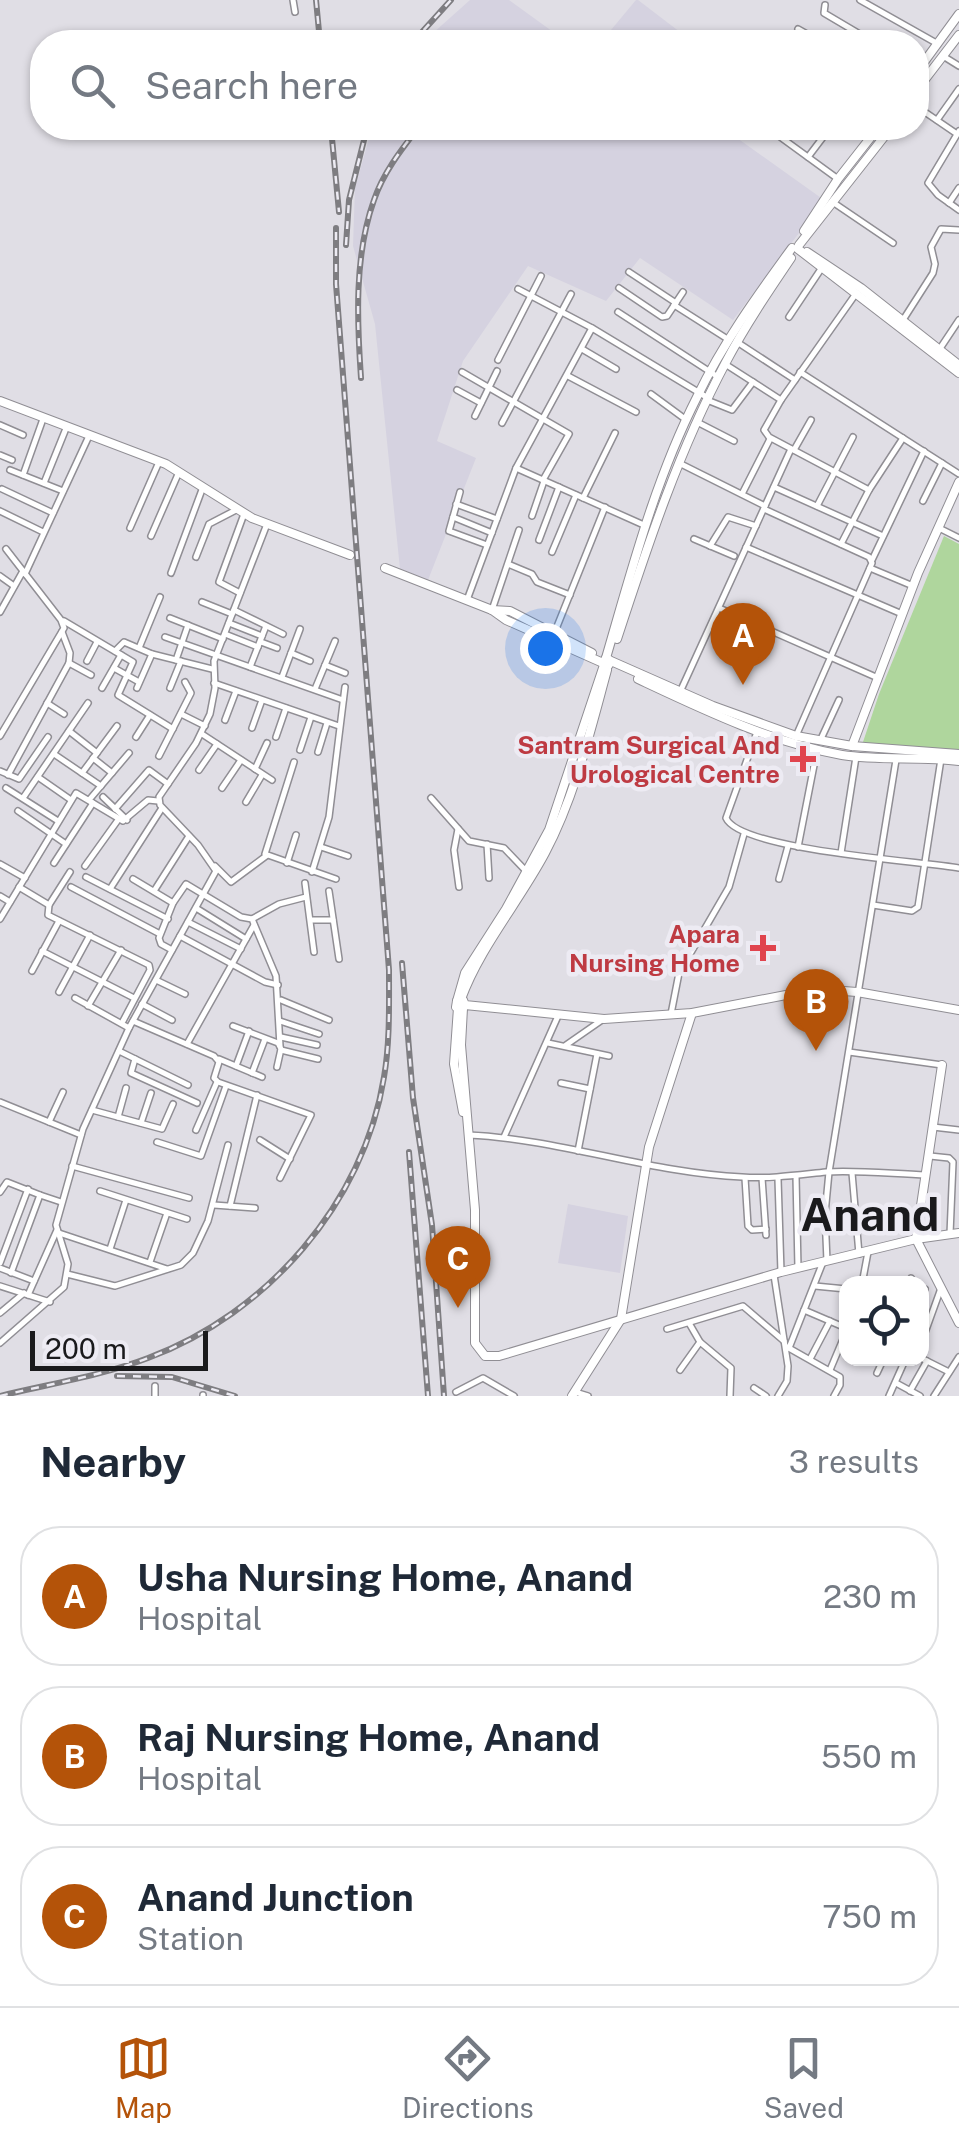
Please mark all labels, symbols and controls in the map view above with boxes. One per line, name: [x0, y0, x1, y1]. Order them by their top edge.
search box: [30, 30, 929, 140]
icon: search: [65, 58, 120, 113]
text: Search here: [145, 63, 358, 108]
pin: A: [710, 602, 776, 685]
your location: [520, 623, 571, 674]
place label: Santram Surgical And Urological Centre: [517, 730, 780, 789]
marker: Santram Surgical And Urological Centre: [790, 746, 816, 772]
place label: Apara Nursing Home: [569, 919, 740, 978]
marker: Apara Nursing Home: [750, 935, 776, 961]
pin: B: [784, 968, 848, 1051]
district label: Anand: [801, 1188, 939, 1241]
pin: C: [426, 1226, 490, 1308]
map controls: [839, 1276, 929, 1366]
button: locate: [839, 1276, 929, 1366]
scale bar: [30, 1326, 208, 1370]
text: 200 m: [45, 1332, 127, 1365]
text: Nearby: [40, 1437, 186, 1486]
text: 3 results: [789, 1443, 919, 1480]
text: Usha Nursing Home, Anand: [137, 1555, 633, 1600]
text: A: [63, 1578, 86, 1615]
text: 230 m: [823, 1578, 917, 1615]
text: Hospital: [137, 1600, 262, 1637]
text: Raj Nursing Home, Anand: [137, 1715, 600, 1760]
text: B: [64, 1738, 85, 1775]
text: 550 m: [821, 1738, 917, 1775]
text: Hospital: [137, 1760, 262, 1797]
text: Anand Junction: [137, 1875, 414, 1920]
text: C: [63, 1898, 86, 1935]
text: 750 m: [822, 1898, 917, 1935]
text: Station: [137, 1920, 244, 1957]
tab: Map: [115, 2031, 172, 2124]
tab: Directions: [402, 2031, 534, 2124]
tab: Saved: [764, 2031, 844, 2124]

